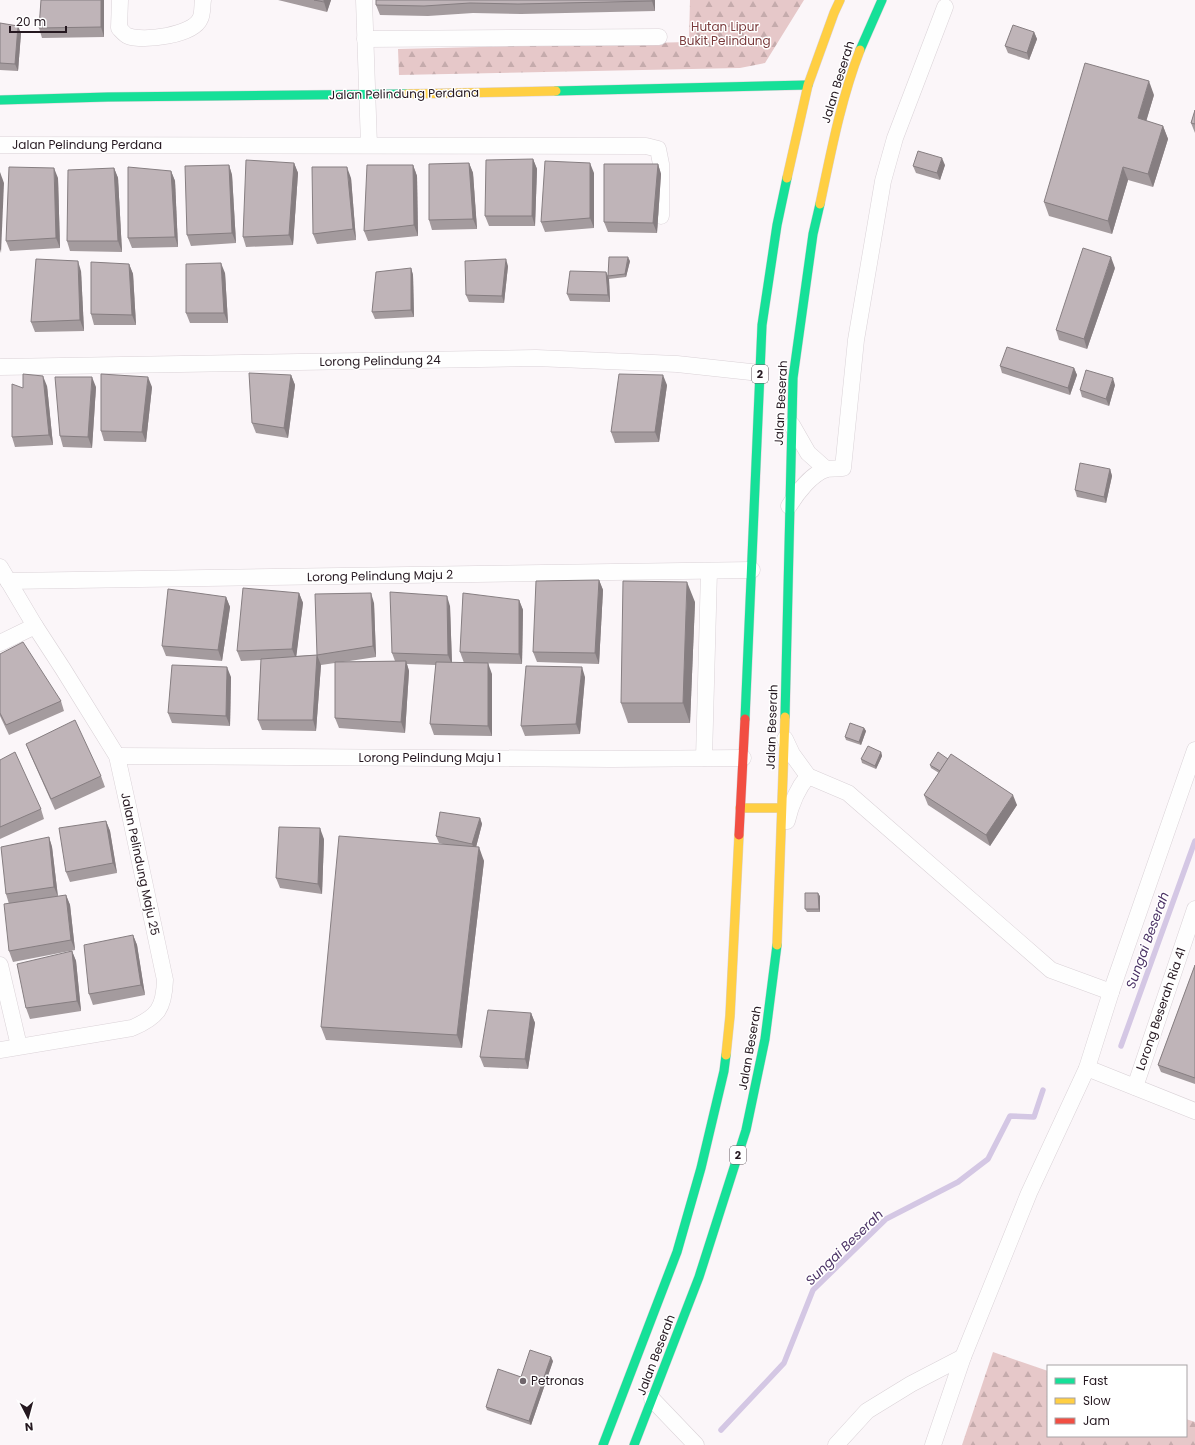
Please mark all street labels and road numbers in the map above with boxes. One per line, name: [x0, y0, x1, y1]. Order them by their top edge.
street label: Jalan Beserah: [817, 39, 858, 125]
street label: Jalan Pelindung Perdana: [329, 84, 479, 103]
street label: Jalan Pelindung Perdana: [12, 136, 162, 153]
street label: Lorong Pelindung 24: [319, 351, 441, 370]
street label: Jalan Beserah: [770, 360, 791, 446]
road number: 2: [752, 365, 768, 383]
street label: Lorong Pelindung Maju 2: [307, 566, 453, 585]
street label: Jalan Beserah: [762, 684, 781, 770]
street label: Lorong Pelindung Maju 1: [359, 749, 501, 766]
street label: Jalan Pelindung Maju 25: [117, 791, 164, 937]
street label: Lorong Beserah Ria 41: [1131, 945, 1190, 1073]
street label: Jalan Beserah: [734, 1004, 765, 1091]
road number: 2: [730, 1146, 746, 1164]
street label: Jalan Beserah: [632, 1312, 679, 1398]

